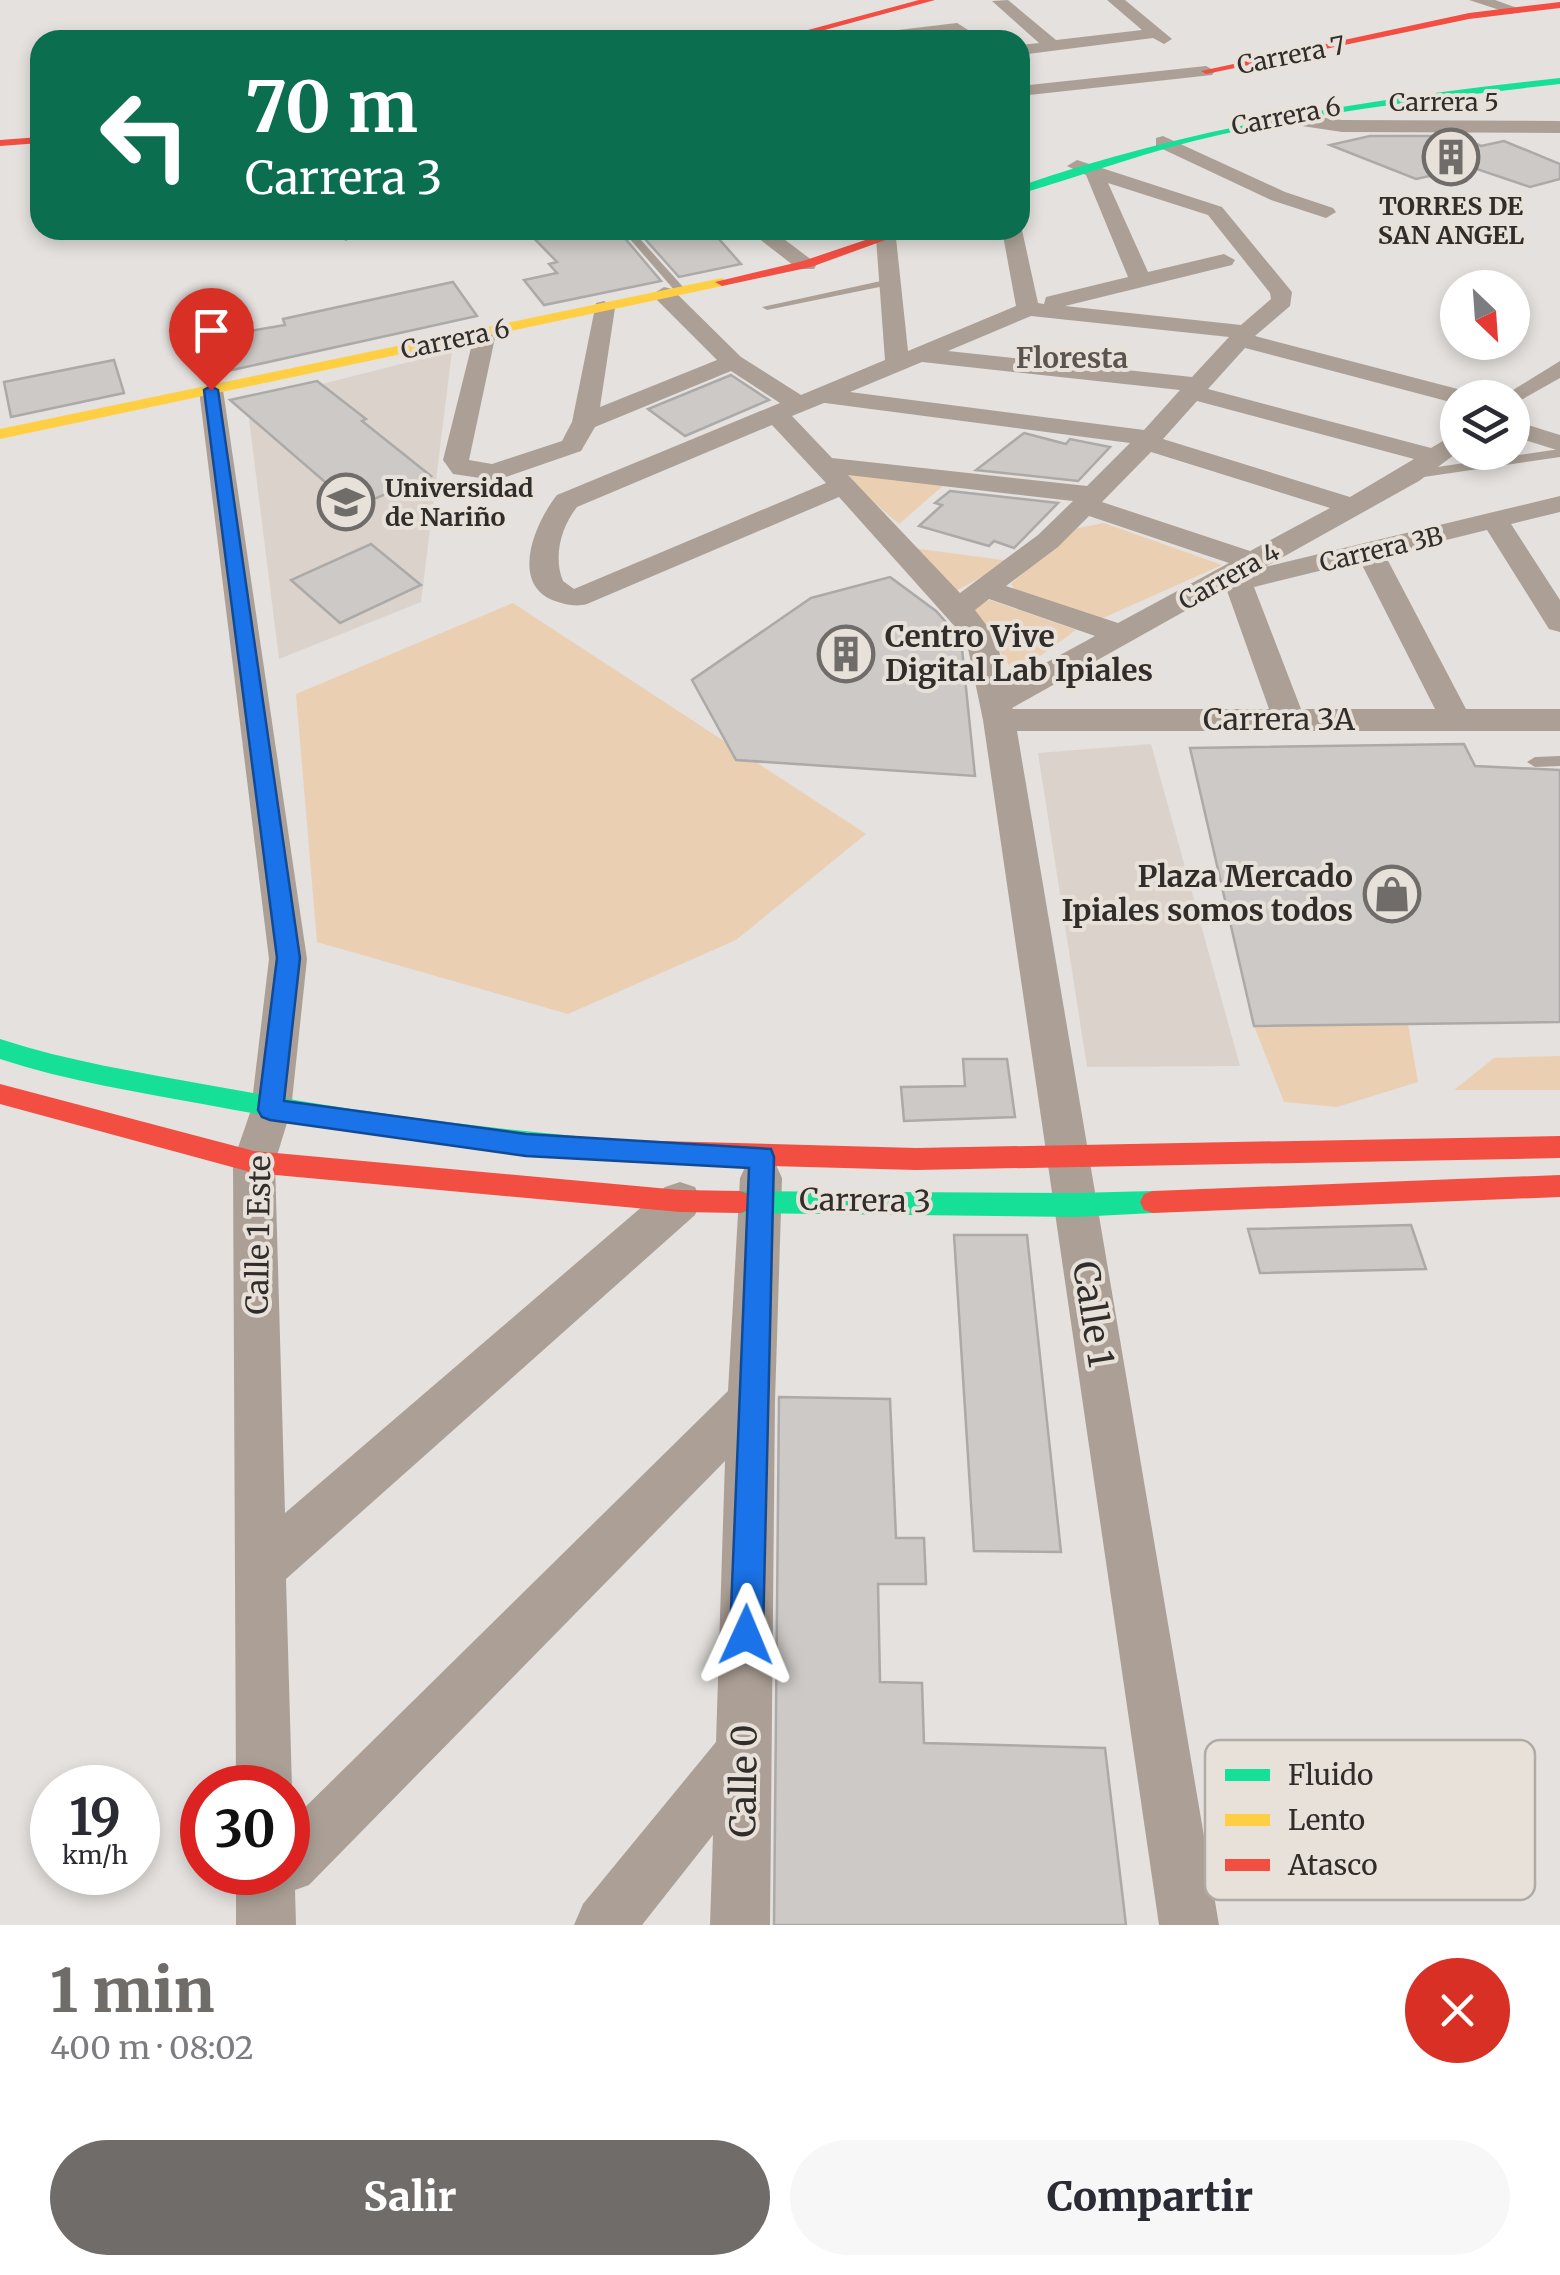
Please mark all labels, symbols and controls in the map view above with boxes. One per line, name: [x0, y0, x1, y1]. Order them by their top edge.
street label: Carrera 7: [1234, 29, 1348, 81]
text: 70 m: [245, 63, 418, 151]
icon: left: [80, 70, 210, 200]
street label: Carrera 5: [1389, 86, 1499, 118]
street label: Carrera 6: [1229, 90, 1343, 142]
building icon: TORRES DE SAN ANGEL: [1421, 127, 1481, 187]
text: Carrera 3: [245, 150, 442, 206]
place label: TORRES DE SAN ANGEL: [1378, 190, 1524, 251]
north arrow: [1440, 270, 1530, 360]
map controls: [1440, 270, 1530, 470]
pin: [169, 288, 254, 391]
icon: arrive: [184, 303, 239, 358]
street label: Carrera 6: [398, 312, 512, 366]
district label: Floresta: [1016, 340, 1129, 376]
button: layers: [1440, 380, 1530, 470]
school or university icon: Universidad de Nariño: [316, 472, 376, 532]
place label: Universidad de Nariño: [385, 472, 533, 533]
street label: Carrera 3B: [1316, 519, 1446, 579]
street label: Carrera 4: [1173, 535, 1285, 617]
place label: Centro Vive Digital Lab Ipiales: [885, 617, 1153, 689]
building icon: Centro Vive Digital Lab Ipiales: [816, 624, 876, 684]
street label: Carrera 3A: [1203, 700, 1356, 738]
place label: Plaza Mercado Ipiales somos todos: [1061, 857, 1353, 929]
shop icon: Plaza Mercado Ipiales somos todos: [1362, 864, 1422, 924]
street label: Calle 1 Este: [238, 1155, 278, 1315]
street label: Carrera 3: [799, 1180, 931, 1220]
street label: Calle 1: [1063, 1258, 1123, 1370]
position arrow: [694, 1583, 798, 1687]
street label: Calle 0: [721, 1724, 767, 1838]
legend: [1205, 1740, 1535, 1900]
text: Fluido: [1288, 1757, 1373, 1793]
speed limit sign: 30: [180, 1765, 310, 1895]
text: 19: [69, 1786, 121, 1849]
text: Lento: [1288, 1802, 1365, 1838]
text: km/h: [62, 1839, 128, 1871]
text: Atasco: [1287, 1847, 1377, 1883]
text: 1 min: [50, 1953, 214, 2028]
button: close: [1405, 1958, 1510, 2063]
text: 400 m · 08:02: [50, 2028, 254, 2068]
button: Salir: [50, 2140, 770, 2255]
button: Compartir: [790, 2140, 1510, 2255]

